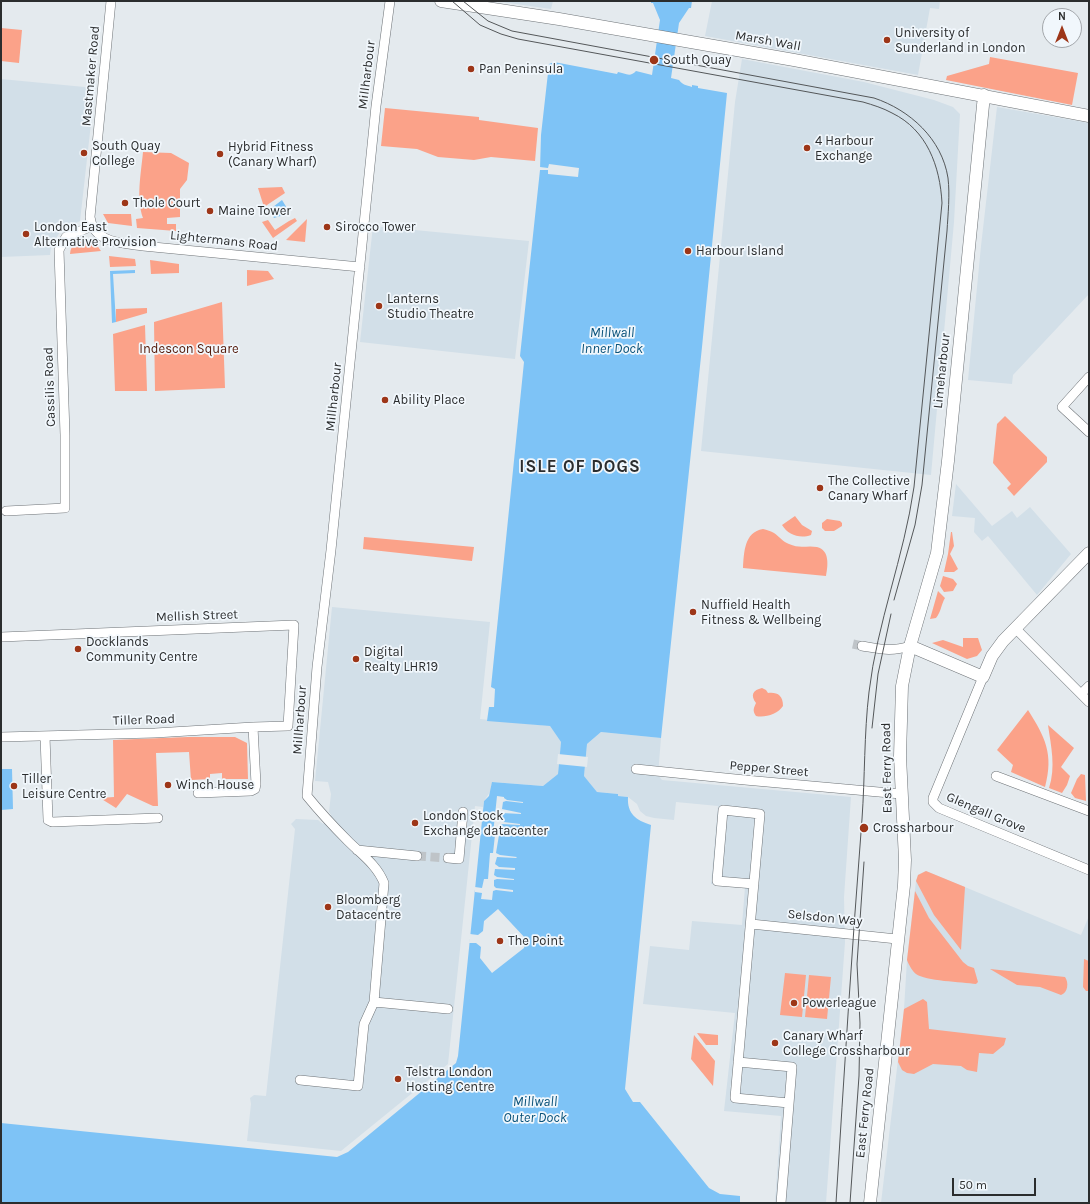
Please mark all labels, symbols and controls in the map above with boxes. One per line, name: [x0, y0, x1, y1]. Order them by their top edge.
north arrow: [1042, 8, 1082, 48]
text: N: [1058, 10, 1066, 23]
street label: Mastmaker Road: [79, 25, 103, 127]
place label: University of Sunderland in London: [895, 25, 1026, 56]
street label: Marsh Wall: [734, 28, 802, 54]
marker: University of Sunderland in London: [882, 35, 892, 45]
street label: Millharbour: [355, 40, 379, 110]
place label: South Quay: [663, 52, 731, 68]
marker: South Quay: [648, 54, 660, 66]
place label: Pan Peninsula: [479, 61, 563, 77]
marker: Pan Peninsula: [466, 64, 476, 74]
place label: 4 Harbour Exchange: [815, 133, 873, 164]
place label: South Quay College: [92, 138, 160, 169]
place label: Hybrid Fitness (Canary Wharf): [228, 139, 317, 170]
marker: 4 Harbour Exchange: [802, 143, 812, 153]
marker: South Quay College: [79, 148, 89, 158]
marker: Hybrid Fitness (Canary Wharf): [215, 149, 225, 159]
place label: Thole Court: [133, 195, 200, 211]
marker: Thole Court: [120, 198, 130, 208]
place label: Maine Tower: [218, 203, 291, 219]
marker: Maine Tower: [205, 206, 215, 216]
place label: London East Alternative Provision: [34, 219, 156, 250]
place label: Sirocco Tower: [335, 219, 416, 235]
marker: Sirocco Tower: [322, 222, 332, 232]
street label: Lightermans Road: [169, 228, 279, 254]
marker: London East Alternative Provision: [21, 229, 31, 239]
place label: Harbour Island: [696, 243, 784, 259]
marker: Harbour Island: [683, 246, 693, 256]
place label: Lanterns Studio Theatre: [387, 291, 474, 322]
marker: Lanterns Studio Theatre: [374, 301, 384, 311]
water label: Millwall Inner Dock: [581, 325, 643, 358]
street label: Limeharbour: [930, 332, 954, 410]
park label: Indescon Square: [139, 341, 239, 357]
street label: Cassilis Road: [41, 347, 59, 427]
street label: Millharbour: [323, 362, 345, 432]
place label: Ability Place: [393, 392, 465, 408]
marker: Ability Place: [380, 395, 390, 405]
district label: ISLE OF DOGS: [519, 457, 641, 477]
place label: The Collective Canary Wharf: [828, 473, 910, 504]
marker: The Collective Canary Wharf: [815, 483, 825, 493]
place label: Nuffield Health Fitness & Wellbeing: [701, 597, 821, 628]
street label: Mellish Street: [156, 607, 238, 625]
marker: Nuffield Health Fitness & Wellbeing: [688, 607, 698, 617]
place label: Docklands Community Centre: [86, 634, 198, 665]
marker: Docklands Community Centre: [73, 644, 83, 654]
place label: Digital Realty LHR19: [364, 644, 438, 675]
marker: Digital Realty LHR19: [351, 654, 361, 664]
street label: Millharbour: [290, 685, 310, 755]
street label: Tiller Road: [113, 711, 175, 729]
street label: East Ferry Road: [878, 722, 896, 814]
street label: Pepper Street: [729, 758, 809, 780]
place label: Tiller Leisure Centre: [22, 771, 107, 802]
place label: Winch House: [176, 777, 254, 793]
marker: Winch House: [163, 780, 173, 790]
marker: Tiller Leisure Centre: [9, 781, 19, 791]
street label: Glengall Grove: [944, 789, 1028, 837]
place label: London Stock Exchange datacenter: [423, 808, 548, 839]
marker: London Stock Exchange datacenter: [410, 818, 420, 828]
place label: Crossharbour: [873, 820, 954, 836]
marker: Crossharbour: [858, 822, 870, 834]
place label: Bloomberg Datacentre: [336, 892, 401, 923]
marker: Bloomberg Datacentre: [323, 902, 333, 912]
street label: Selsdon Way: [787, 906, 863, 930]
place label: The Point: [508, 933, 563, 949]
marker: The Point: [495, 936, 505, 946]
place label: Powerleague: [802, 995, 876, 1011]
marker: Powerleague: [789, 998, 799, 1008]
place label: Canary Wharf College Crossharbour: [783, 1028, 910, 1059]
marker: Canary Wharf College Crossharbour: [770, 1038, 780, 1048]
place label: Telstra London Hosting Centre: [406, 1064, 494, 1095]
street label: East Ferry Road: [852, 1067, 878, 1159]
marker: Telstra London Hosting Centre: [393, 1074, 403, 1084]
water label: Millwall Outer Dock: [503, 1094, 567, 1126]
scale bar: [954, 1170, 1038, 1196]
text: 50 m: [959, 1178, 987, 1192]

